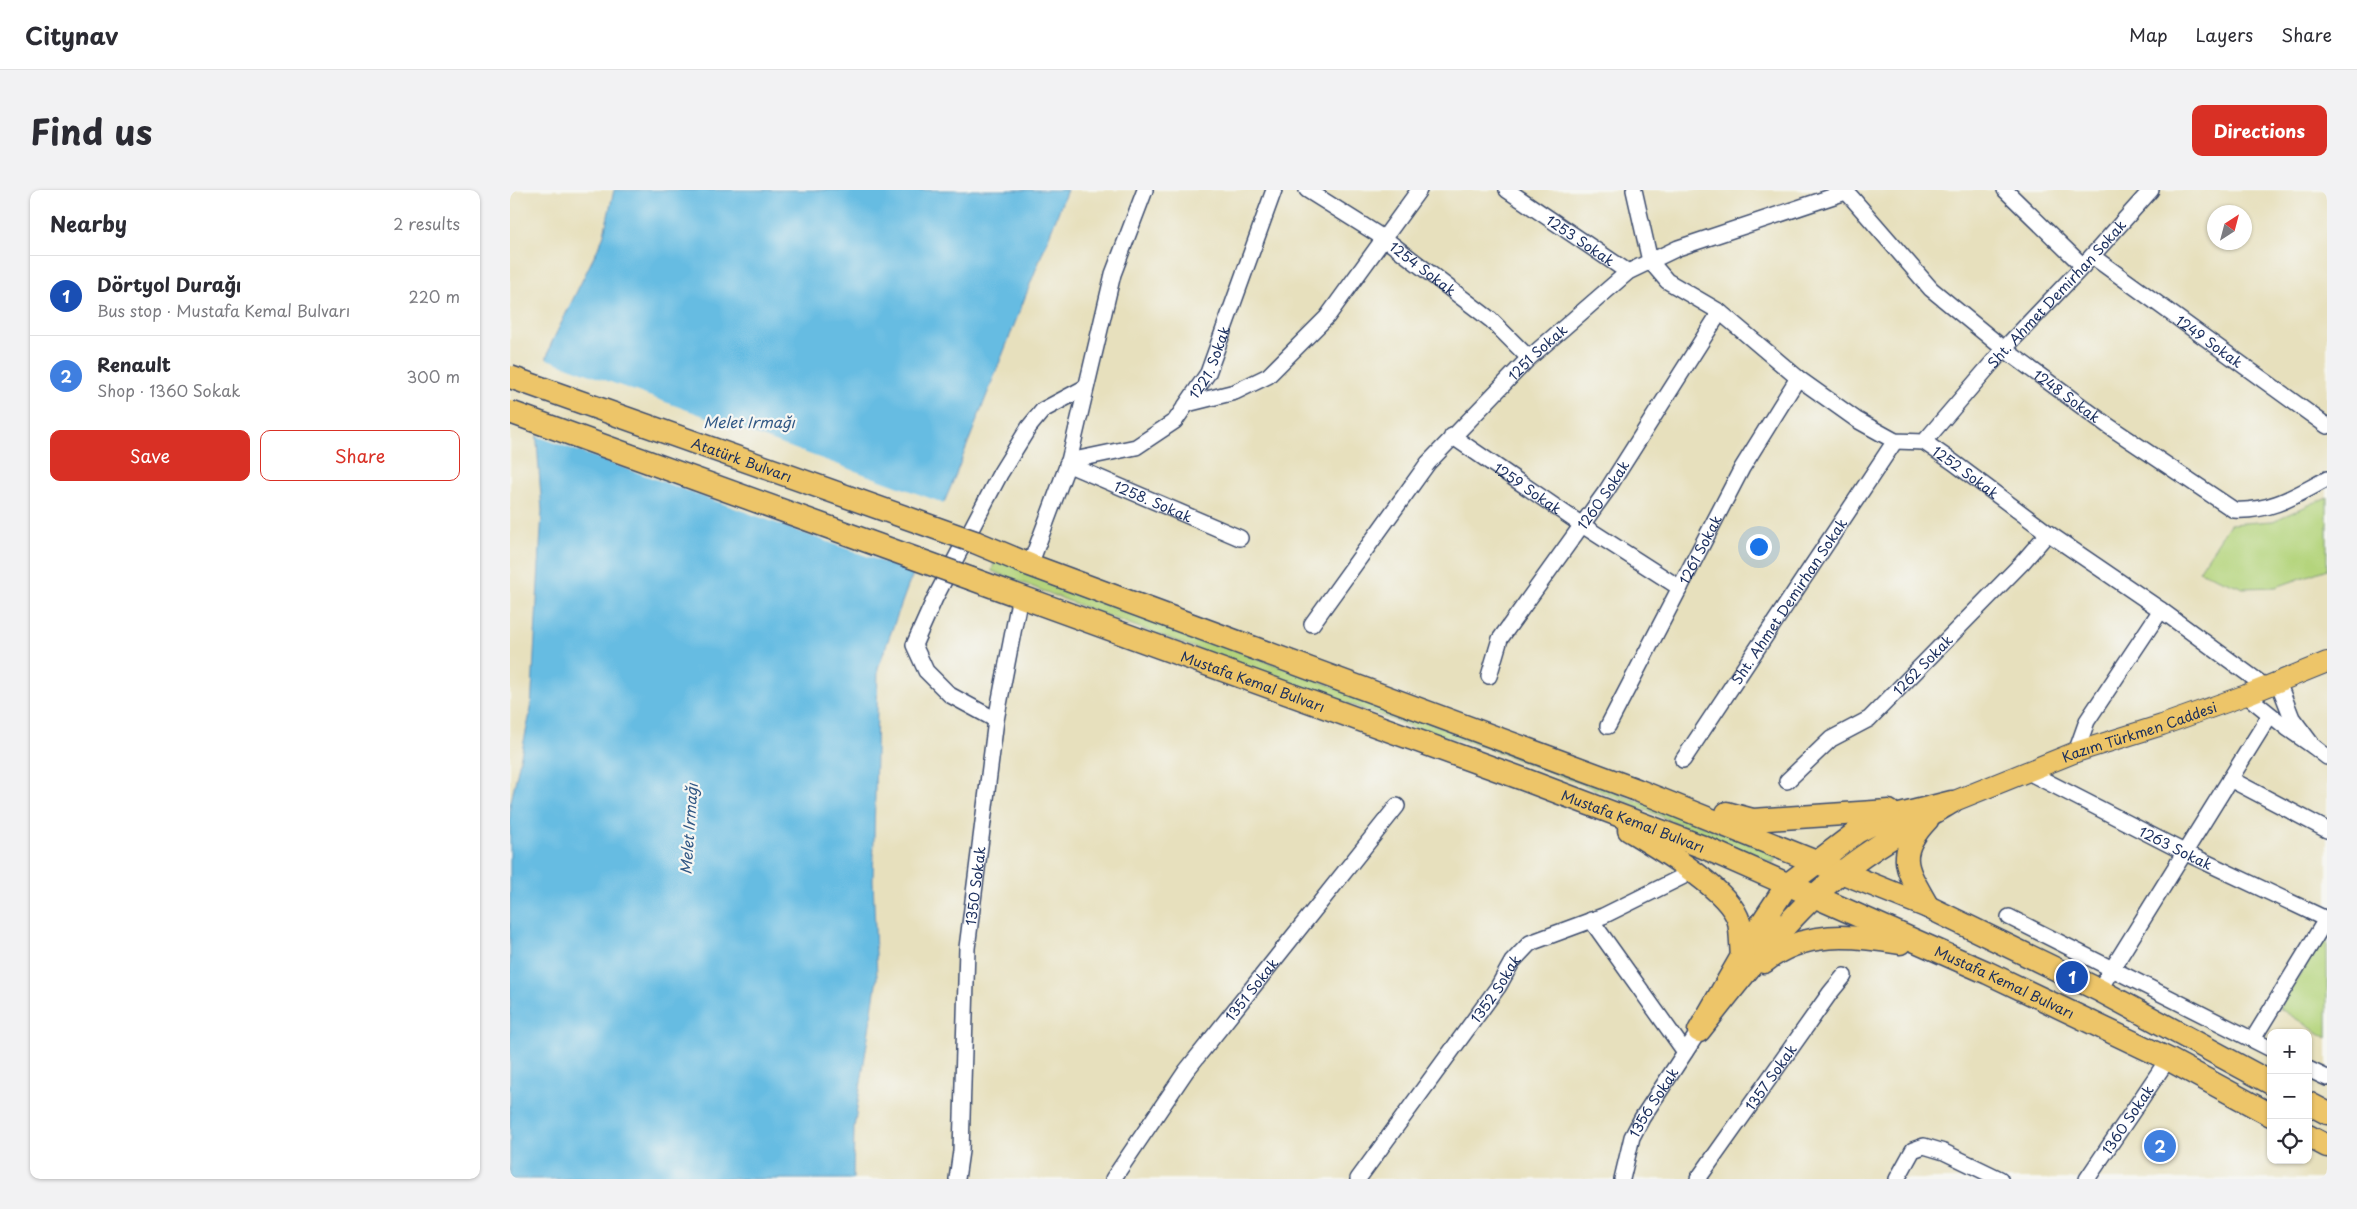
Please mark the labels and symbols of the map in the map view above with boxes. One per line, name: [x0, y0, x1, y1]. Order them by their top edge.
north arrow: [2207, 205, 2252, 250]
street label: 1253 Sokak: [1542, 209, 1619, 271]
street label: Sht. Ahmet Demirhan Sokak: [1982, 215, 2131, 372]
street label: 1254 Sokak: [1385, 236, 1461, 300]
street label: 1249 Sokak: [2172, 310, 2247, 372]
street label: 1251 Sokak: [1502, 319, 1572, 385]
street label: 1221. Sokak: [1183, 323, 1235, 403]
street label: 1248 Sokak: [2029, 364, 2105, 427]
water label: Melet Irmağı: [703, 410, 796, 433]
street label: Atatürk Bulvarı: [689, 432, 795, 487]
street label: 1252 Sokak: [1928, 440, 2004, 504]
street label: 1260 Sokak: [1572, 456, 1634, 533]
street label: 1259 Sokak: [1490, 457, 1566, 519]
street label: 1258. Sokak: [1111, 475, 1196, 527]
street label: 1261 Sokak: [1673, 511, 1726, 588]
street label: Sht. Ahmet Demirhan Sokak: [1726, 514, 1852, 688]
your location: [1746, 534, 1772, 560]
street label: 1262 Sokak: [1888, 629, 1957, 700]
street label: Mustafa Kemal Bulvarı: [1178, 645, 1328, 717]
street label: Kazım Türkmen Caddesi: [2058, 696, 2220, 767]
water label: Melet Irmağı: [673, 782, 703, 875]
street label: Mustafa Kemal Bulvarı: [1558, 784, 1708, 857]
street label: 1263 Sokak: [2135, 820, 2216, 875]
street label: 1350 Sokak: [959, 845, 990, 927]
street label: Mustafa Kemal Bulvarı: [1931, 940, 2078, 1023]
street label: 1352 Sokak: [1465, 949, 1525, 1027]
street label: 1351 Sokak: [1219, 953, 1283, 1025]
pin: 1: [2056, 958, 2088, 996]
street label: 1357 Sokak: [1739, 1039, 1801, 1115]
street label: 1356 Sokak: [1623, 1063, 1683, 1141]
street label: 1360 Sokak: [2096, 1080, 2158, 1158]
pin: 2: [2144, 1127, 2176, 1165]

